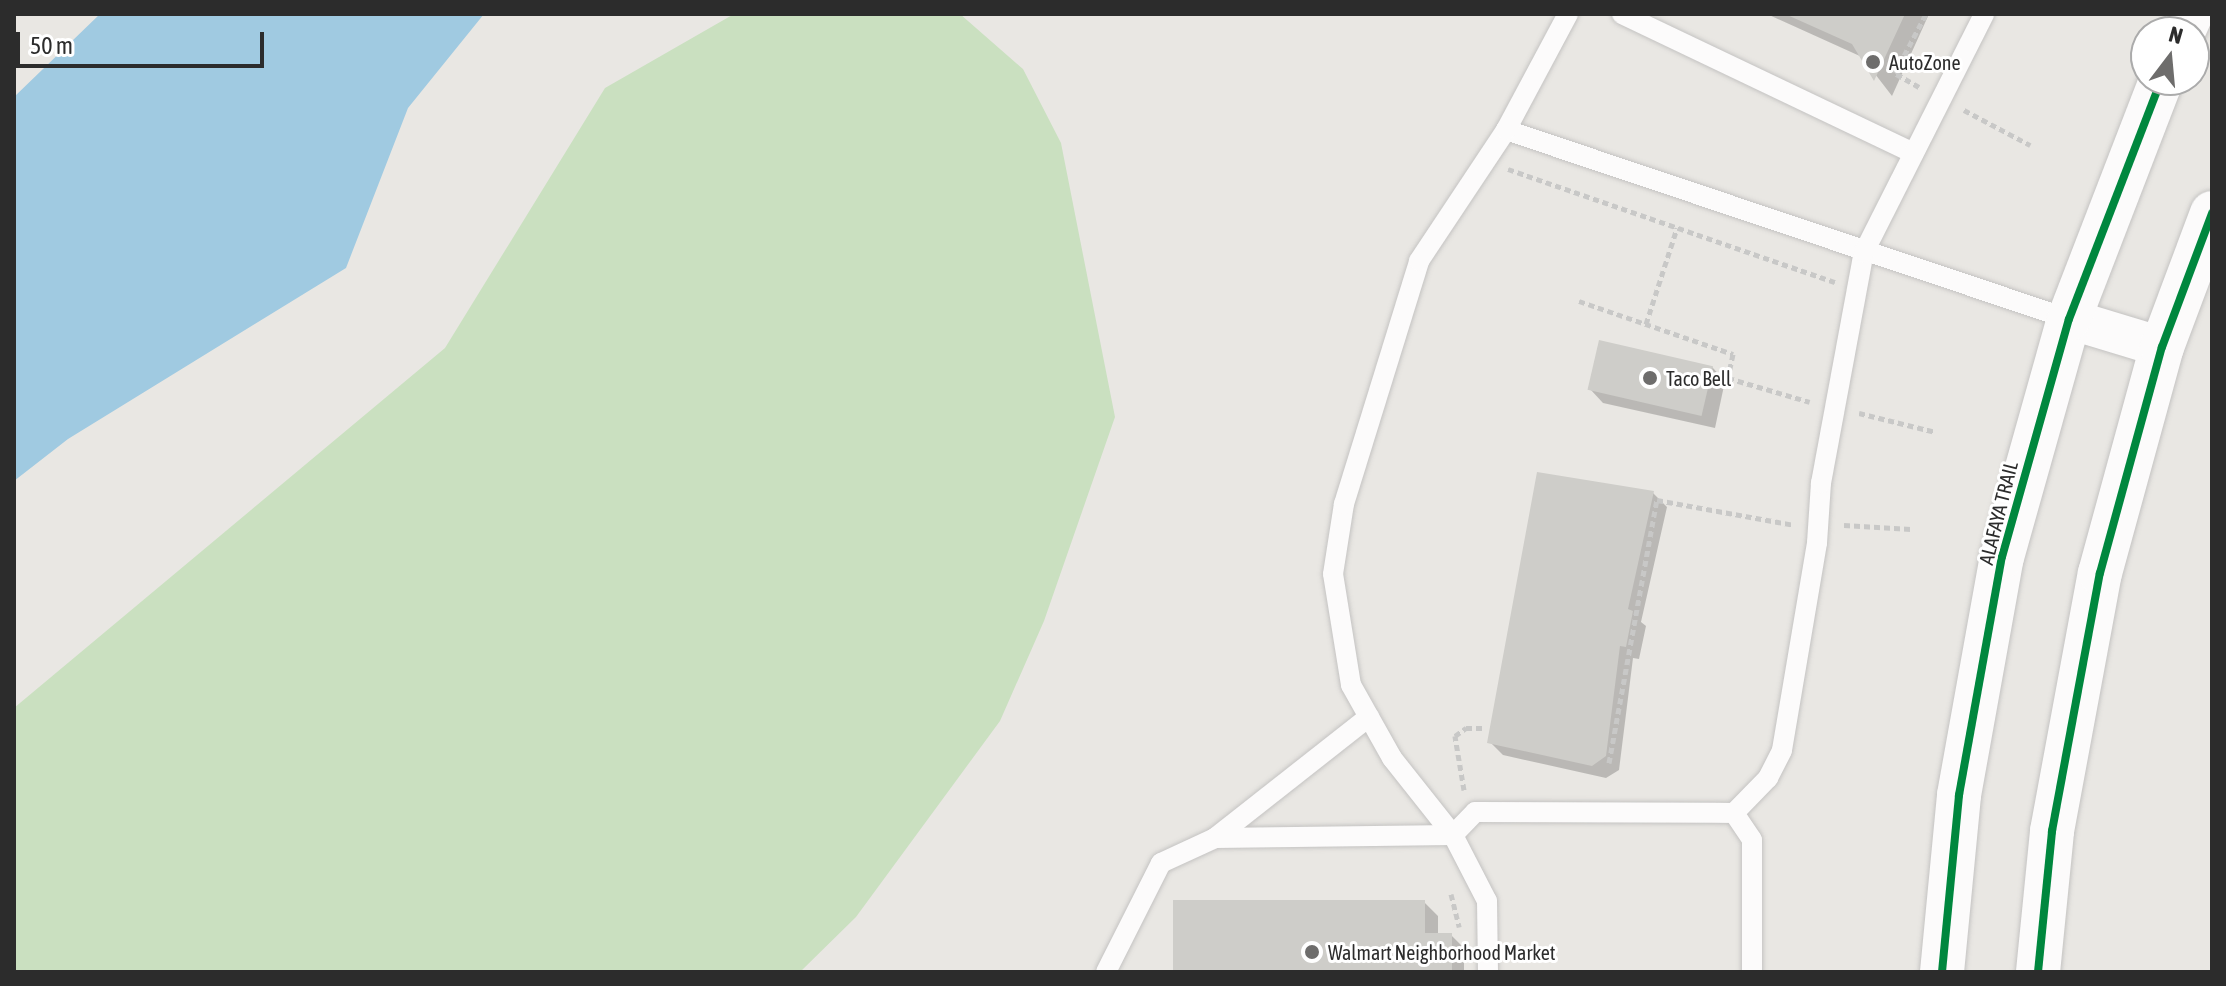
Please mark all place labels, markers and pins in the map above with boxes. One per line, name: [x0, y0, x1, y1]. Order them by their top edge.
place label: AutoZone: [1889, 50, 1961, 74]
marker: AutoZone: [1864, 53, 1882, 71]
place label: Taco Bell: [1666, 366, 1731, 390]
marker: Taco Bell: [1641, 369, 1659, 387]
place label: Walmart Neighborhood Market: [1328, 940, 1556, 964]
marker: Walmart Neighborhood Market: [1303, 943, 1321, 961]

